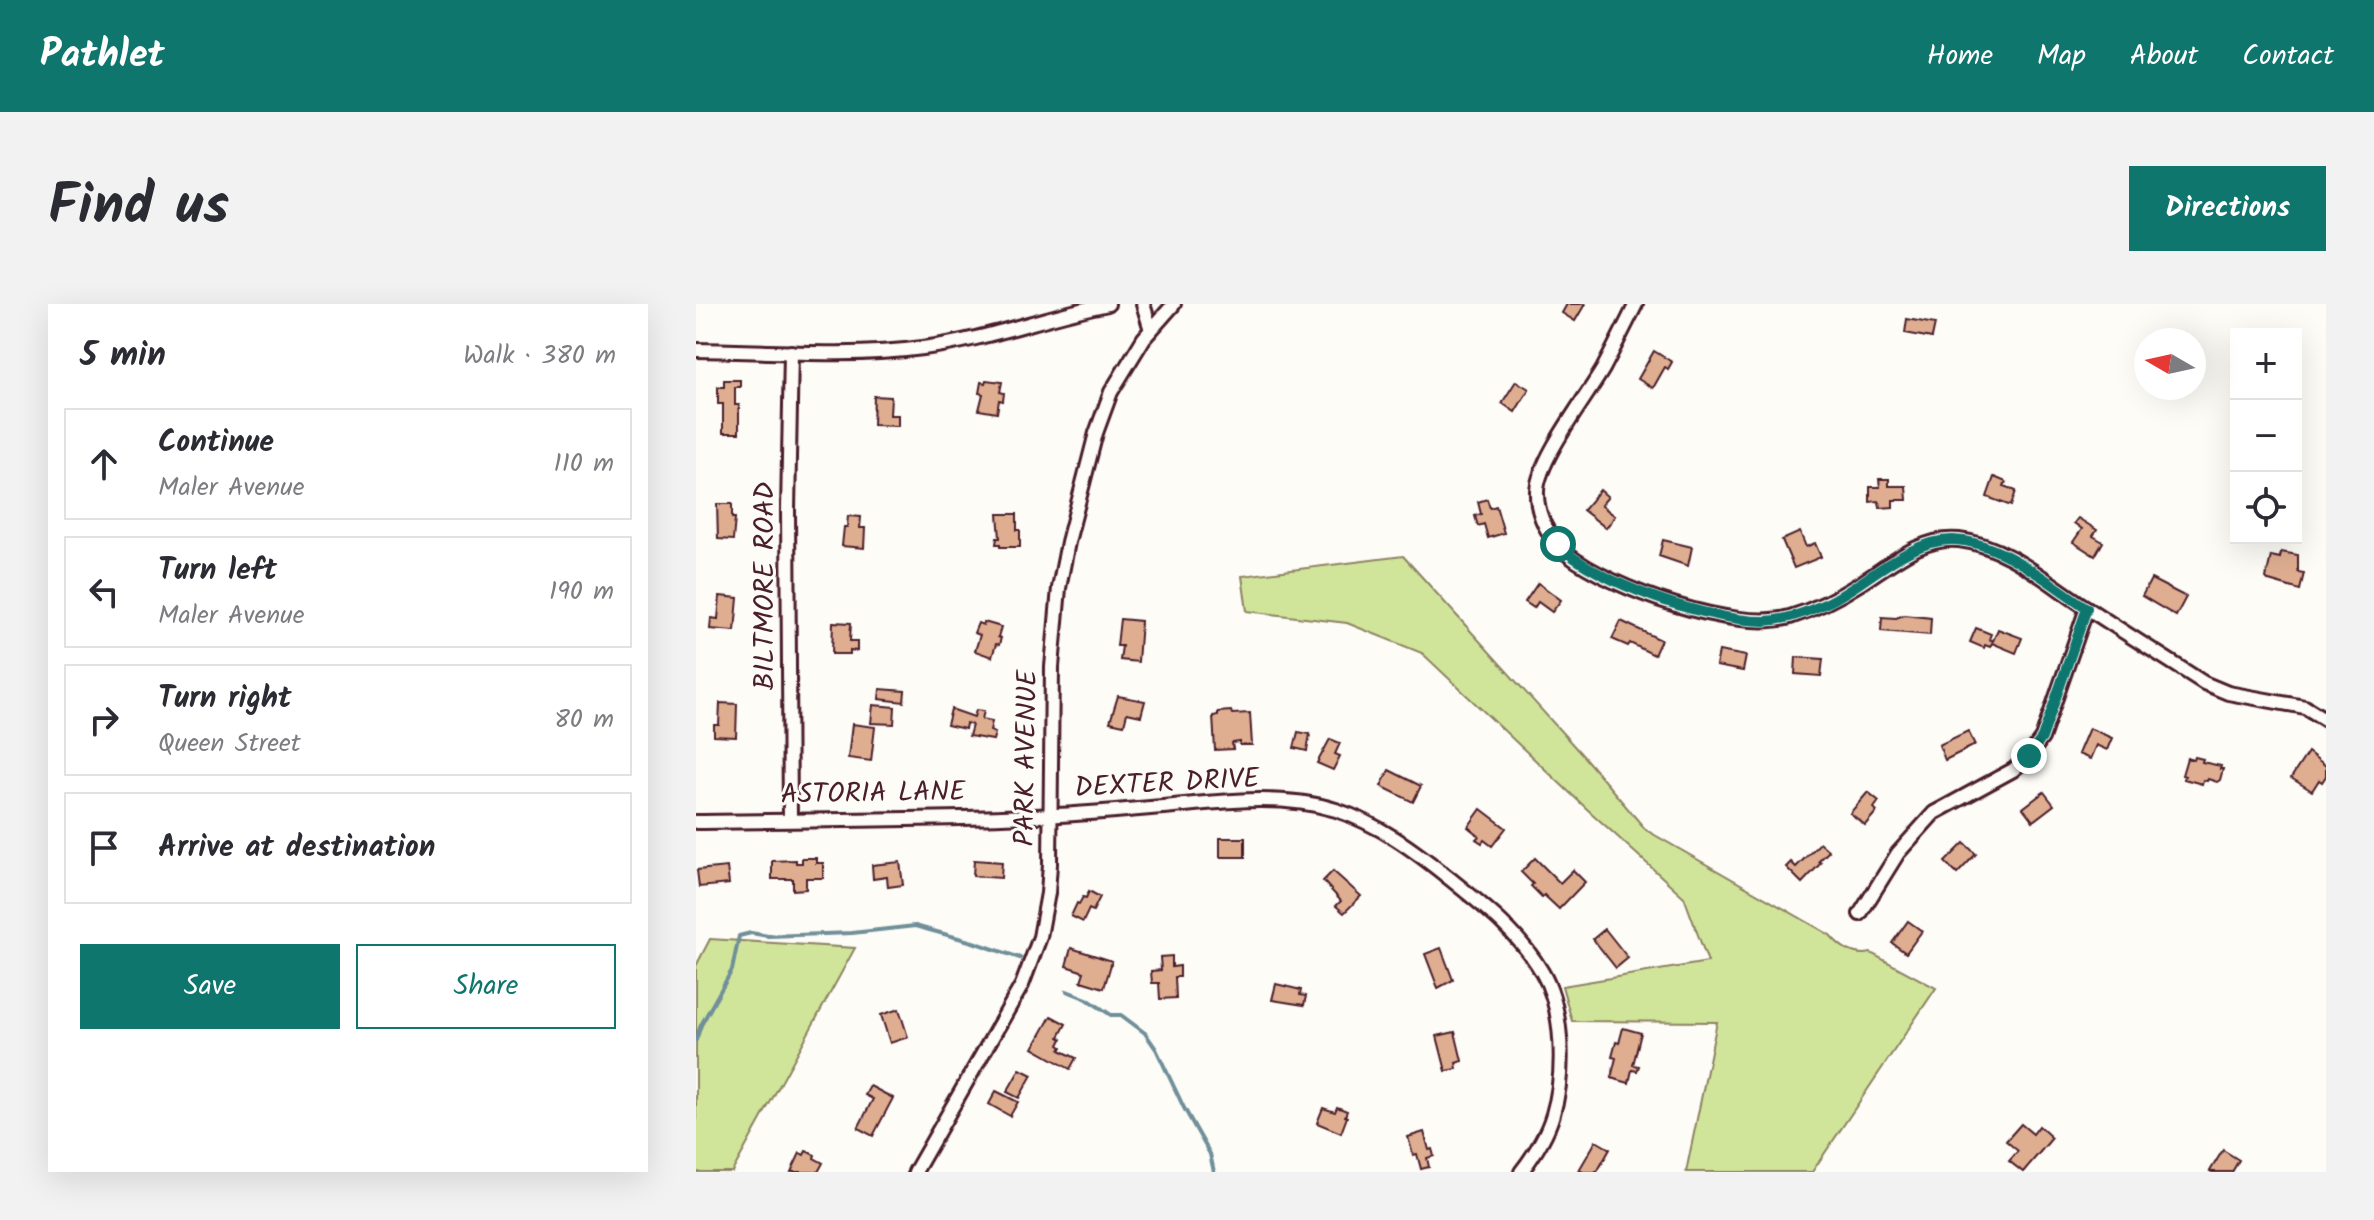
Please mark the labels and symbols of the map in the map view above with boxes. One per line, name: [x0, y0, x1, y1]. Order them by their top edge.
north arrow: [2134, 328, 2206, 400]
street label: BILTMORE ROAD: [743, 482, 788, 690]
route start: [1540, 526, 1576, 562]
street label: PARK AVENUE: [1003, 669, 1051, 847]
route end: [2011, 738, 2047, 774]
street label: DEXTER DRIVE: [1073, 757, 1261, 811]
street label: ASTORIA LANE: [780, 770, 966, 818]

